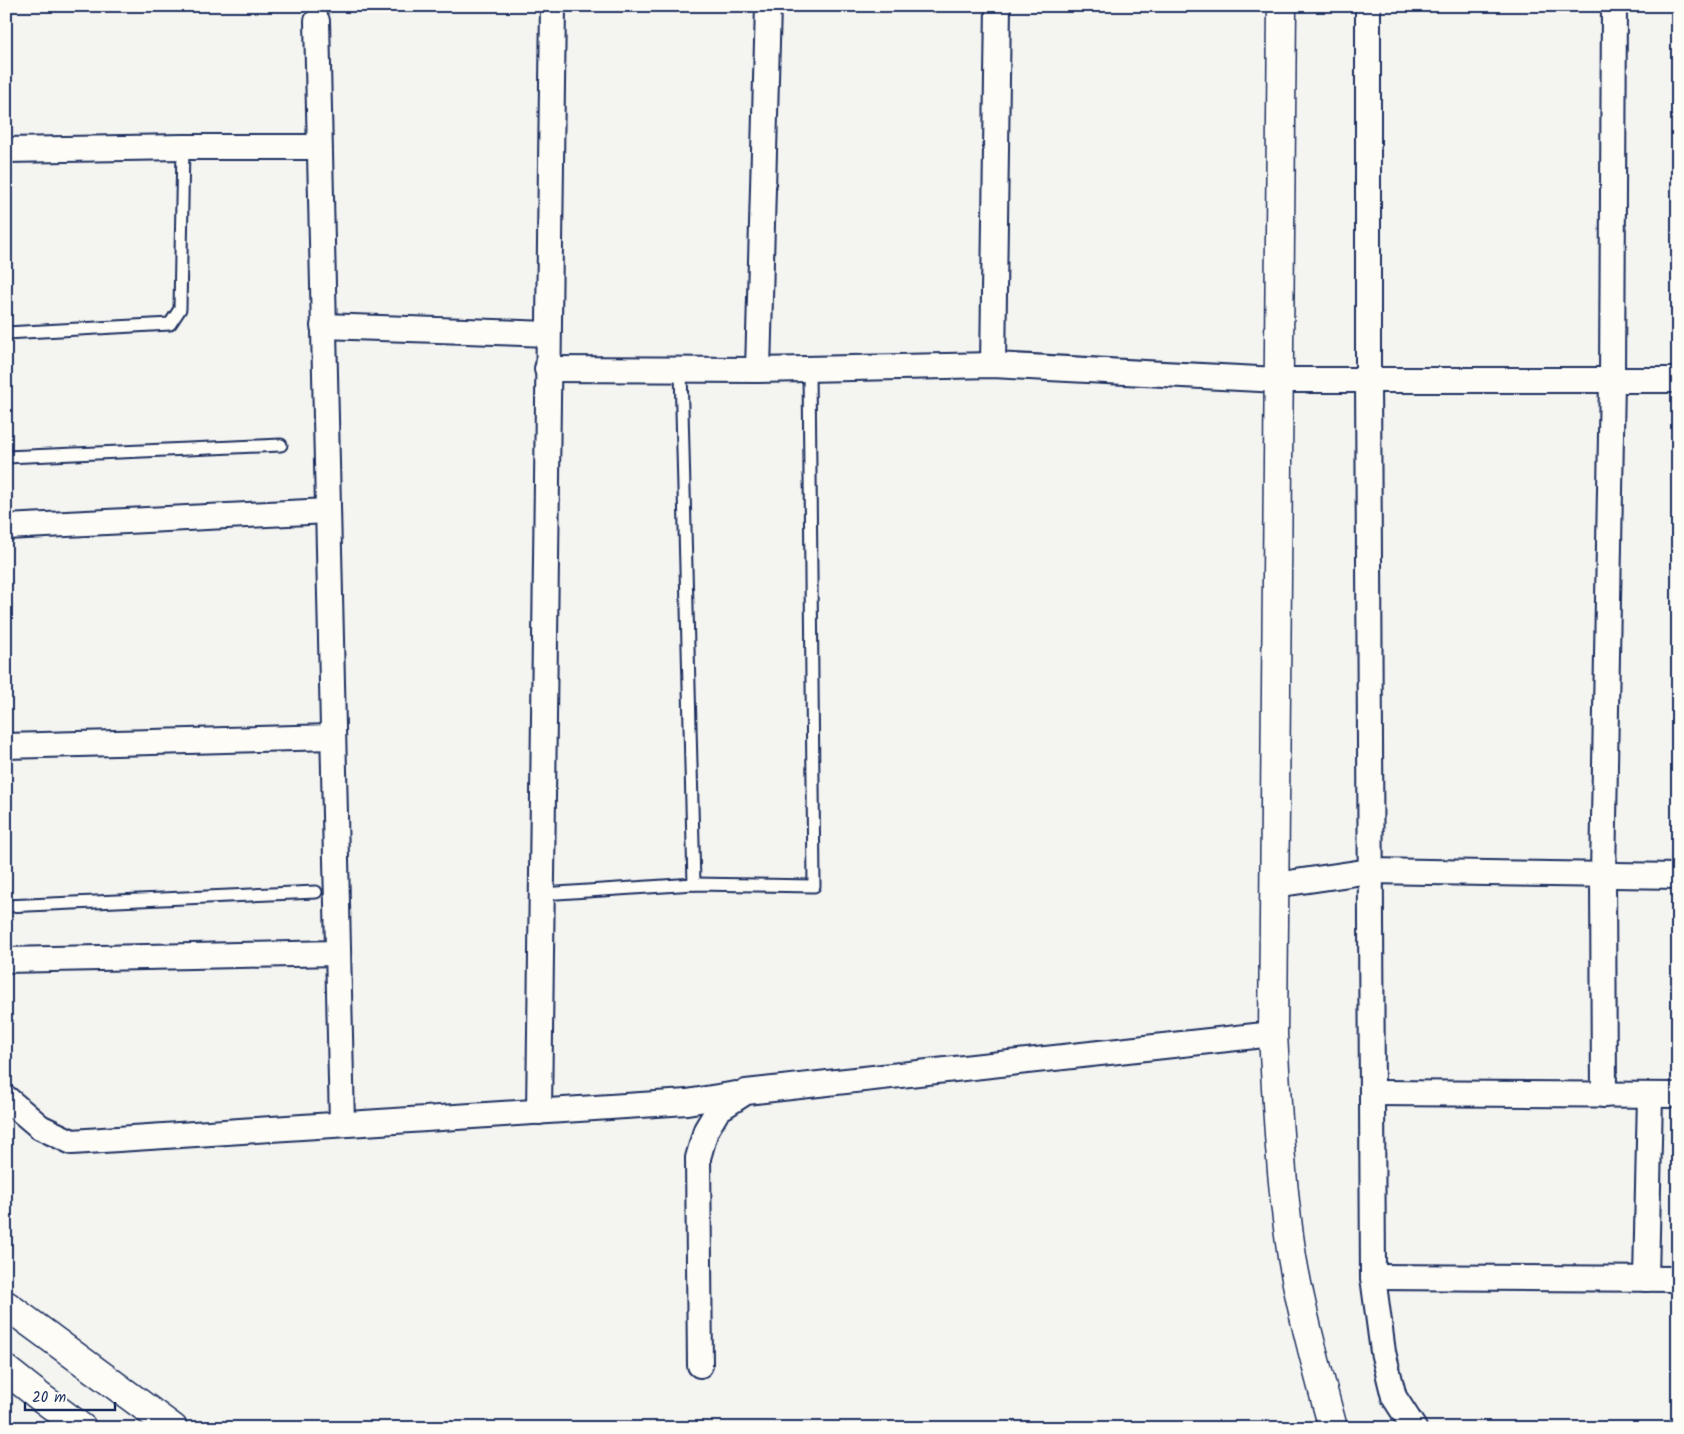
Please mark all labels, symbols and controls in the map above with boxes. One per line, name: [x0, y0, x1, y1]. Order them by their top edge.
scale bar: [25, 1379, 115, 1411]
text: 20 m: [32, 1386, 66, 1410]

